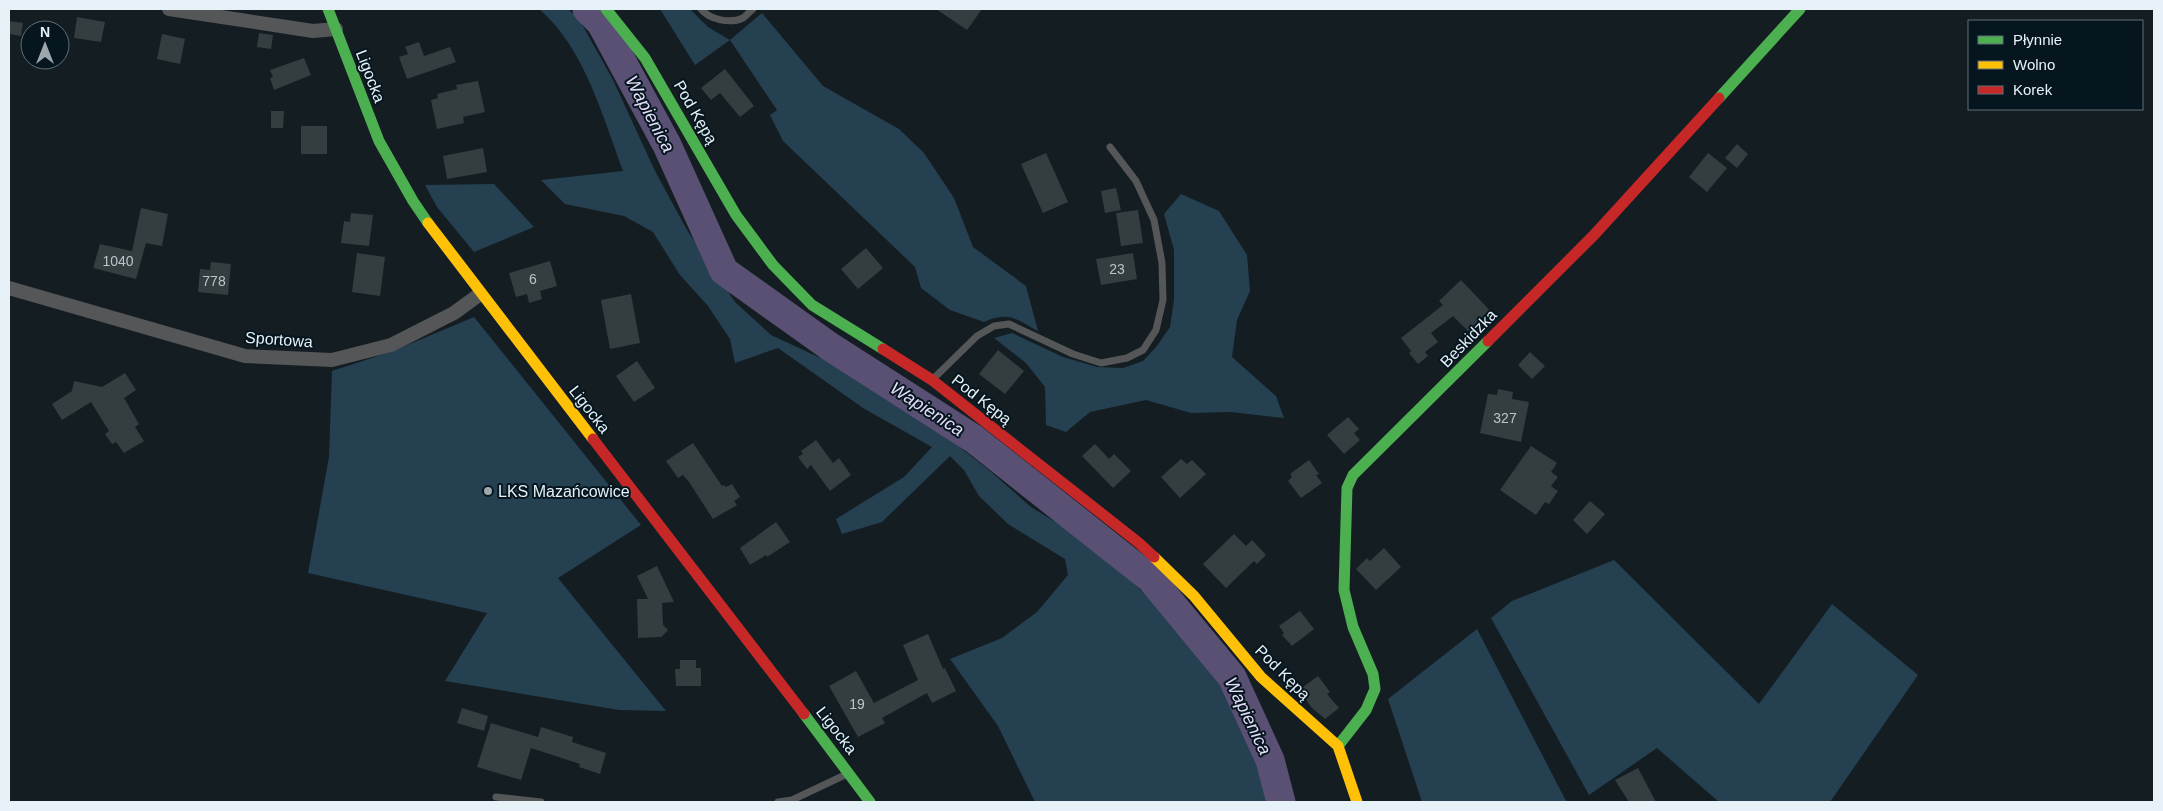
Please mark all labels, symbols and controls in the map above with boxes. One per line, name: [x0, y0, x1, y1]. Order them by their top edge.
north arrow: [20, 20, 70, 70]
legend: [1968, 20, 2143, 110]
text: N: [40, 24, 50, 40]
text: Płynnie: [2013, 31, 2062, 48]
street label: Ligocka: [353, 47, 388, 105]
text: Wolno: [2013, 56, 2055, 73]
water label: Wapienica: [622, 72, 678, 156]
street label: Pod Kępą: [671, 78, 721, 147]
text: Korek: [2013, 81, 2053, 98]
house number: 1040: [102, 253, 134, 269]
house number: 23: [1109, 261, 1125, 277]
house number: 6: [529, 271, 537, 287]
house number: 778: [202, 273, 226, 289]
street label: Beskidzka: [1437, 306, 1500, 370]
street label: Sportowa: [245, 329, 313, 350]
street label: Pod Kępą: [949, 371, 1015, 428]
water label: Wapienica: [886, 378, 968, 440]
street label: Ligocka: [566, 382, 613, 436]
house number: 327: [1493, 410, 1517, 426]
place label: LKS Mazańcowice: [498, 483, 630, 500]
marker: LKS Mazańcowice: [482, 485, 494, 497]
street label: Pod Kępą: [1252, 641, 1314, 703]
water label: Wapienica: [1221, 674, 1275, 758]
house number: 19: [849, 696, 865, 712]
street label: Ligocka: [813, 703, 860, 757]

